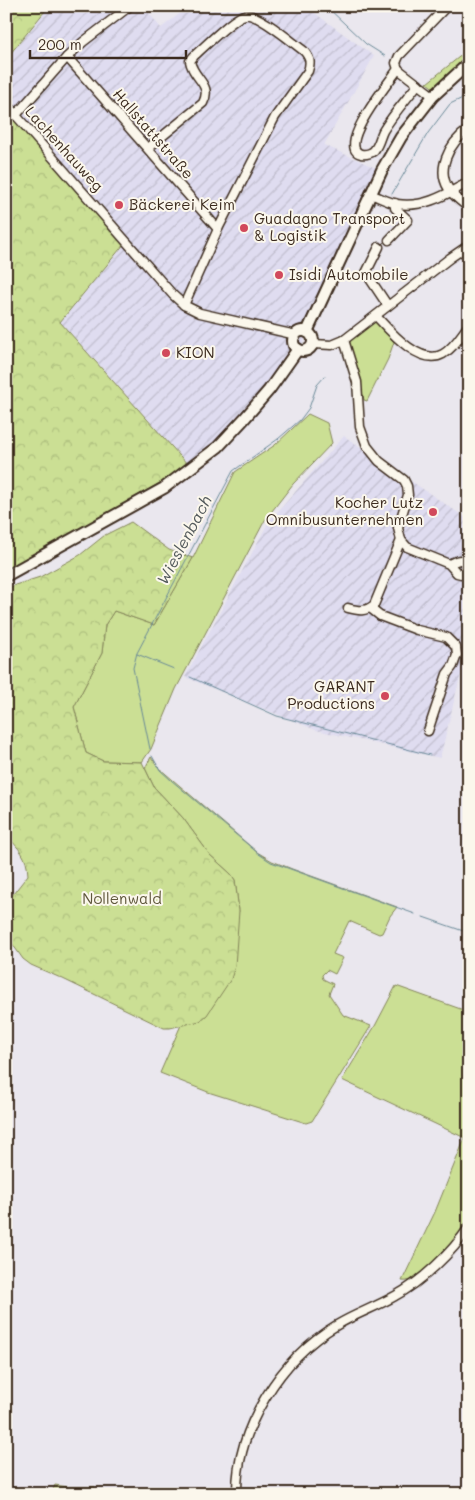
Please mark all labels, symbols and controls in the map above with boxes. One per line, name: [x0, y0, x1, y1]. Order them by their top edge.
scale bar: [30, 28, 186, 60]
text: 200 m: [38, 34, 82, 54]
street label: Hallstattstraße: [109, 84, 199, 183]
street label: Lachenhauweg: [21, 102, 108, 195]
place label: Bäckerei Keim: [129, 194, 235, 214]
marker: Bäckerei Keim: [113, 199, 125, 211]
place label: Guadagno Transport & Logistik: [254, 208, 405, 245]
marker: Guadagno Transport & Logistik: [238, 222, 250, 234]
place label: Isidi Automobile: [289, 264, 408, 284]
marker: Isidi Automobile: [273, 269, 285, 281]
place label: KION: [176, 342, 215, 362]
marker: KION: [160, 347, 172, 359]
water label: Wieslenbach: [151, 492, 216, 588]
place label: Kocher Lutz Omnibusunternehmen: [266, 492, 423, 529]
marker: Kocher Lutz Omnibusunternehmen: [427, 506, 439, 518]
place label: GARANT Productions: [287, 676, 375, 713]
marker: GARANT Productions: [379, 690, 391, 702]
park label: Nollenwald: [82, 888, 162, 908]

